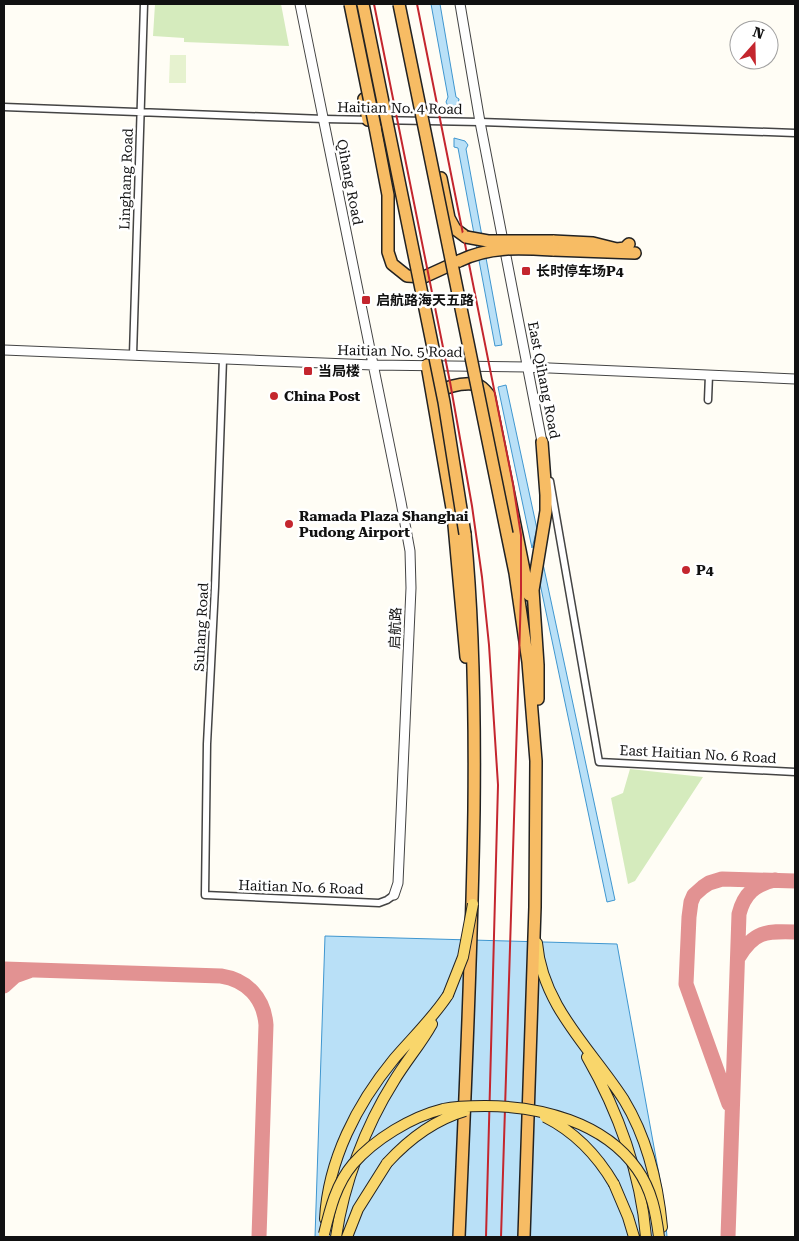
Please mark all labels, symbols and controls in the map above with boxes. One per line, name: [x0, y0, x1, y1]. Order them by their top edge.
north arrow: [729, 20, 779, 70]
text: N: [751, 23, 766, 42]
street label: Haitian No. 4 Road: [337, 99, 463, 117]
street label: Linghang Road: [116, 128, 136, 230]
street label: Qihang Road: [334, 138, 366, 226]
place label: 长时停车场P4: [536, 263, 624, 279]
marker: 长时停车场P4: [520, 265, 532, 277]
place label: 启航路海天五路: [376, 292, 474, 308]
marker: 启航路海天五路: [360, 294, 372, 306]
street label: East Qihang Road: [525, 320, 563, 440]
street label: Haitian No. 5 Road: [337, 342, 463, 360]
place label: 当局楼: [318, 363, 360, 379]
marker: 当局楼: [302, 365, 314, 377]
place label: China Post: [284, 388, 361, 404]
marker: China Post: [268, 390, 280, 402]
place label: Ramada Plaza Shanghai Pudong Airport: [299, 508, 469, 540]
marker: Ramada Plaza Shanghai Pudong Airport: [283, 518, 295, 530]
place label: P4: [696, 562, 714, 578]
marker: P4: [680, 564, 692, 576]
street label: Suhang Road: [191, 582, 211, 672]
street label: 启航路: [386, 607, 404, 649]
street label: East Haitian No. 6 Road: [619, 742, 777, 766]
street label: Haitian No. 6 Road: [238, 877, 364, 897]

